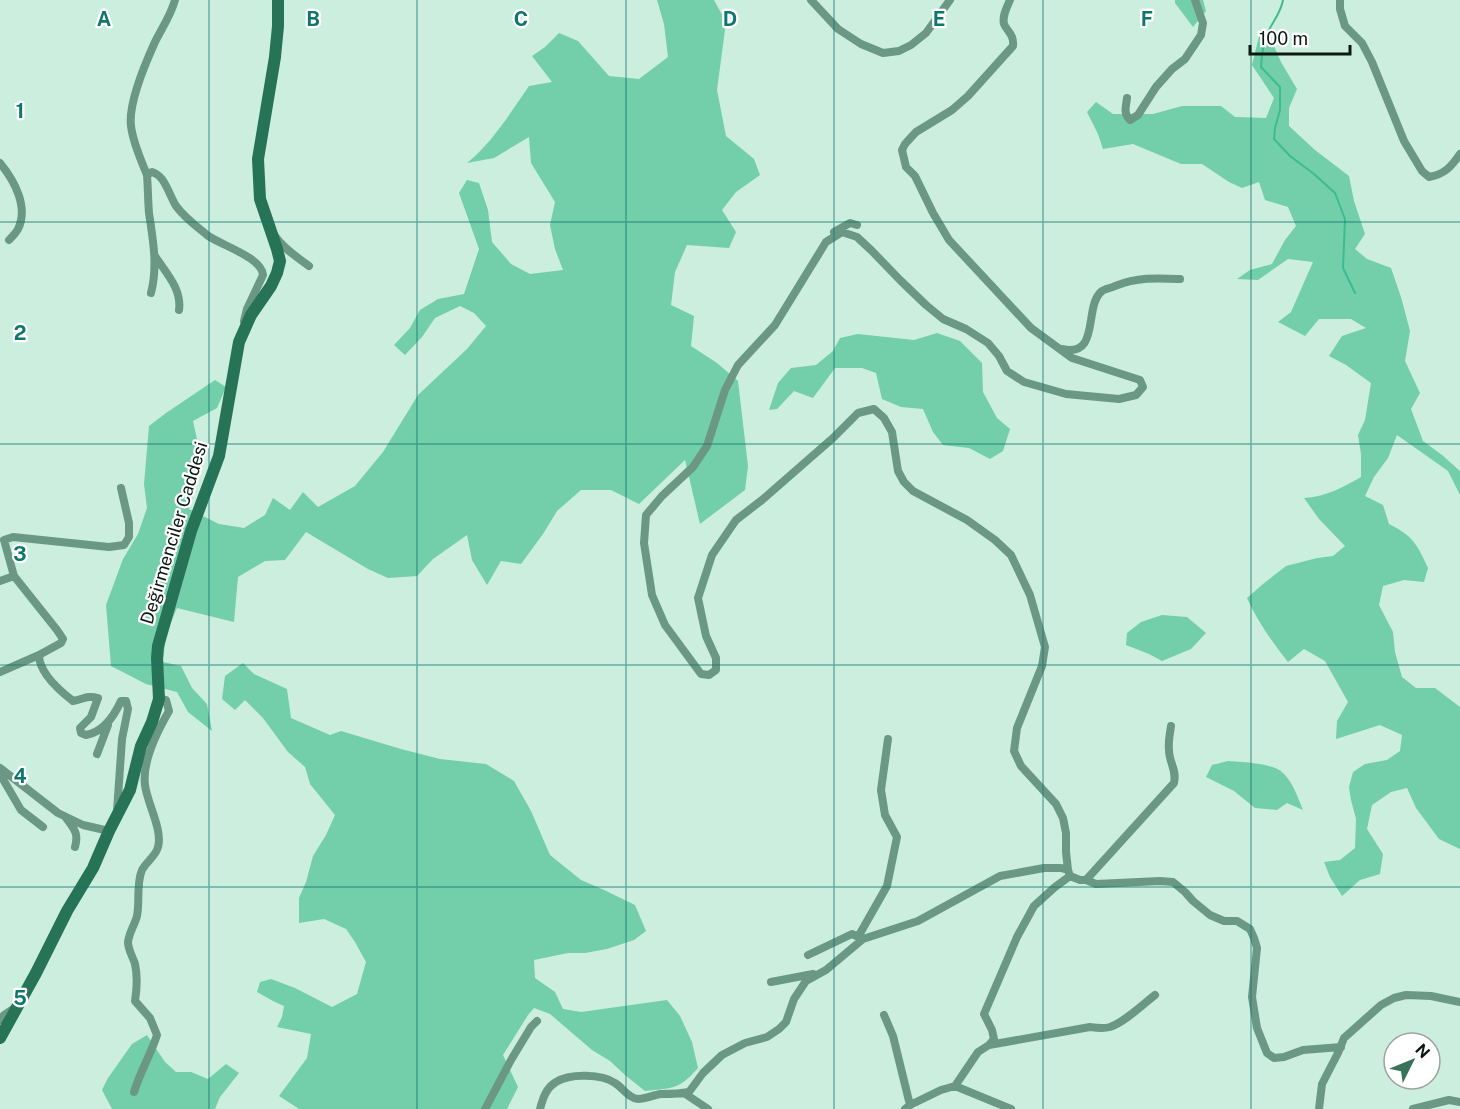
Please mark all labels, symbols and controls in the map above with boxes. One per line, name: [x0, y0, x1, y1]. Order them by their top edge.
text: A: [97, 7, 111, 31]
text: B: [306, 7, 320, 31]
text: C: [514, 7, 528, 31]
text: D: [723, 7, 737, 31]
text: E: [933, 7, 945, 31]
text: F: [1141, 7, 1153, 31]
scale bar: [1250, 18, 1350, 56]
text: 100 m: [1259, 28, 1308, 49]
text: 1: [16, 99, 24, 123]
text: 2: [14, 321, 26, 345]
street label: Değirmenciler Caddesi: [136, 439, 211, 627]
text: 3: [13, 542, 27, 566]
text: 4: [13, 764, 27, 788]
text: 5: [13, 986, 27, 1010]
north arrow: [1382, 1031, 1442, 1091]
text: N: [1411, 1040, 1434, 1062]

